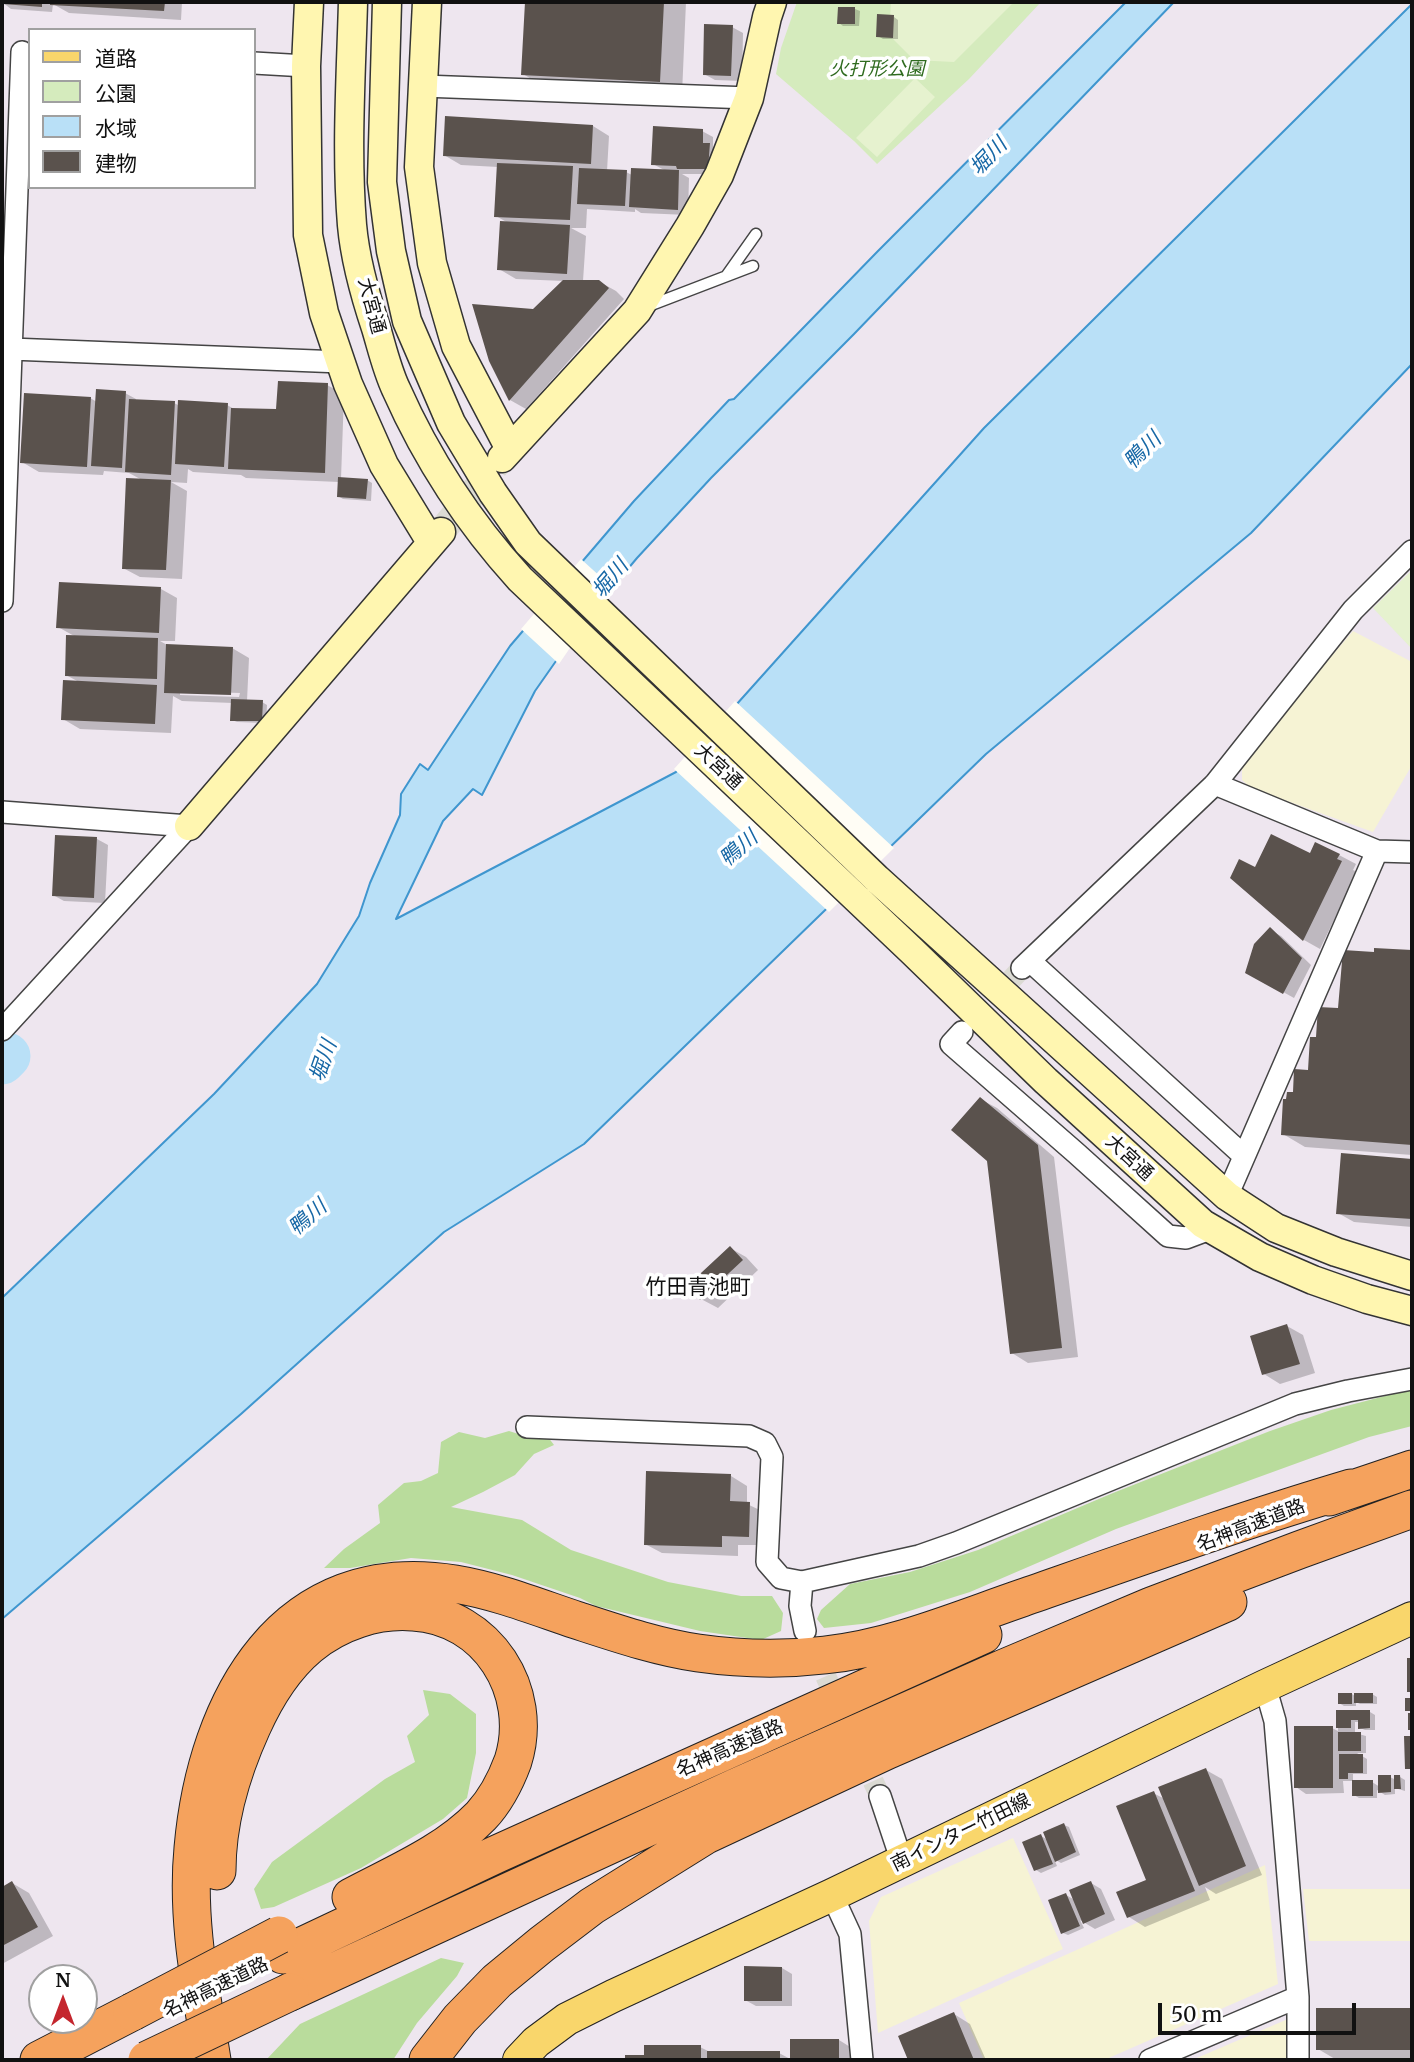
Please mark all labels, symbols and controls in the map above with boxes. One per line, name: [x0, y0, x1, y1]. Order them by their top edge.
legend: [28, 28, 256, 189]
text: 道路: [95, 45, 137, 72]
park label: 火打形公園: [830, 59, 924, 81]
text: 公園: [95, 80, 137, 107]
text: 水域: [95, 115, 137, 142]
water label: 堀川: [965, 133, 1013, 181]
text: 建物: [95, 150, 137, 177]
street label: 大宮通: [353, 276, 389, 336]
water label: 鴨川: [1119, 427, 1167, 475]
water label: 堀川: [588, 555, 634, 603]
street label: 大宮通: [689, 739, 747, 795]
water label: 鴨川: [715, 826, 763, 872]
water label: 堀川: [305, 1037, 343, 1085]
street label: 大宮通: [1100, 1130, 1158, 1186]
water label: 鴨川: [284, 1195, 332, 1241]
district label: 竹田青池町: [646, 1275, 750, 1301]
street label: 名神高速道路: [1194, 1495, 1308, 1557]
street label: 名神高速道路: [673, 1715, 787, 1783]
street label: 南インター竹田線: [888, 1789, 1034, 1877]
street label: 名神高速道路: [160, 1953, 272, 2023]
north arrow: [28, 1964, 98, 2034]
text: N: [55, 1968, 71, 1992]
scale bar: [1162, 1988, 1360, 2032]
text: 50 m: [1171, 2001, 1222, 2028]

